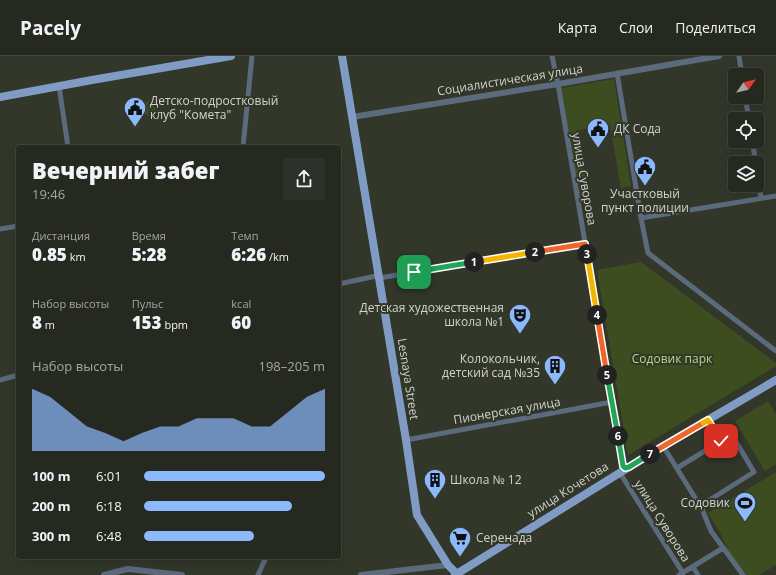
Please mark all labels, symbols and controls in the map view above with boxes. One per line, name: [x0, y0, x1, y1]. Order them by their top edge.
text: Pacely: [20, 15, 81, 41]
text: Карта: [558, 18, 597, 37]
text: Слои: [619, 18, 653, 37]
text: Поделиться: [675, 18, 756, 37]
street label: Социалистическая улица: [436, 60, 584, 99]
north arrow: [728, 68, 764, 104]
map controls: [728, 68, 764, 192]
place label: Детско-подростковый клуб "Комета": [150, 92, 278, 123]
public building icon: Детско-подростковый клуб "Комета": [122, 95, 148, 128]
button: locate: [728, 112, 764, 148]
public building icon: ДК Сода: [585, 116, 611, 149]
place label: ДК Сода: [614, 120, 661, 137]
street label: улица Суворова: [568, 131, 601, 226]
public building icon: Участковый пункт полиции: [632, 154, 658, 187]
text: Вечерний забег: [32, 155, 219, 185]
button: layers: [728, 156, 764, 192]
button: share: [283, 158, 325, 200]
text: 19:46: [32, 185, 65, 203]
place label: Участковый пункт полиции: [601, 185, 689, 216]
text: Дистанция: [32, 228, 90, 243]
text: Время: [132, 228, 166, 243]
text: Темп: [231, 228, 258, 243]
pin: 2: [525, 242, 545, 262]
text: 0.85: [32, 243, 67, 266]
text: 5:28: [132, 243, 166, 266]
text: 6:26: [231, 243, 266, 266]
text: 2: [532, 244, 538, 259]
pin: 3: [577, 244, 597, 264]
text: 3: [584, 246, 590, 261]
text: km: [67, 249, 86, 264]
text: /km: [266, 249, 289, 264]
pin: 1: [464, 252, 484, 272]
text: 1: [471, 254, 477, 269]
pin: [397, 255, 431, 289]
icon: arrive: [403, 261, 425, 283]
text: Набор высоты: [32, 296, 109, 311]
text: Пульс: [132, 296, 163, 311]
text: kcal: [231, 296, 251, 311]
place label: Детская художественная школа №1: [360, 299, 504, 330]
theatre icon: Детская художественная школа №1: [507, 302, 533, 335]
pin: 4: [587, 305, 607, 325]
text: 4: [594, 307, 600, 322]
text: 8: [32, 311, 42, 334]
text: 153: [132, 311, 162, 334]
text: 60: [231, 311, 251, 334]
text: m: [42, 317, 55, 332]
text: bpm: [162, 317, 188, 332]
street label: Lesnaya Street: [394, 337, 423, 421]
place label: Колокольчик, детский сад №35: [442, 350, 540, 381]
park label: Содовик парк: [632, 350, 713, 367]
building icon: Колокольчик, детский сад №35: [542, 353, 568, 386]
text: Набор высоты: [32, 357, 123, 375]
text: 198–205 m: [258, 357, 325, 375]
pin: 5: [597, 365, 617, 385]
text: 5: [604, 367, 610, 382]
street label: Пионерская улица: [452, 393, 562, 428]
pin: [704, 424, 738, 458]
pin: 6: [608, 426, 628, 446]
text: 6: [615, 428, 621, 443]
icon: check: [710, 430, 732, 452]
pin: 7: [640, 444, 660, 464]
text: 7: [647, 446, 653, 461]
street label: улица Кочетова: [524, 458, 612, 521]
text: 100 m: [32, 467, 70, 485]
text: 6:01: [96, 467, 122, 485]
building icon: Школа № 12: [422, 467, 448, 500]
place label: Школа № 12: [450, 471, 522, 488]
street label: улица Суворова: [630, 477, 694, 565]
sports icon: Содовик: [732, 490, 758, 523]
place label: Содовик: [680, 494, 731, 511]
text: 200 m: [32, 497, 70, 515]
text: 6:18: [96, 497, 122, 515]
supermarket icon: Серенада: [447, 525, 473, 558]
text: 300 m: [32, 527, 70, 545]
text: 6:48: [96, 527, 122, 545]
place label: Серенада: [476, 529, 532, 546]

